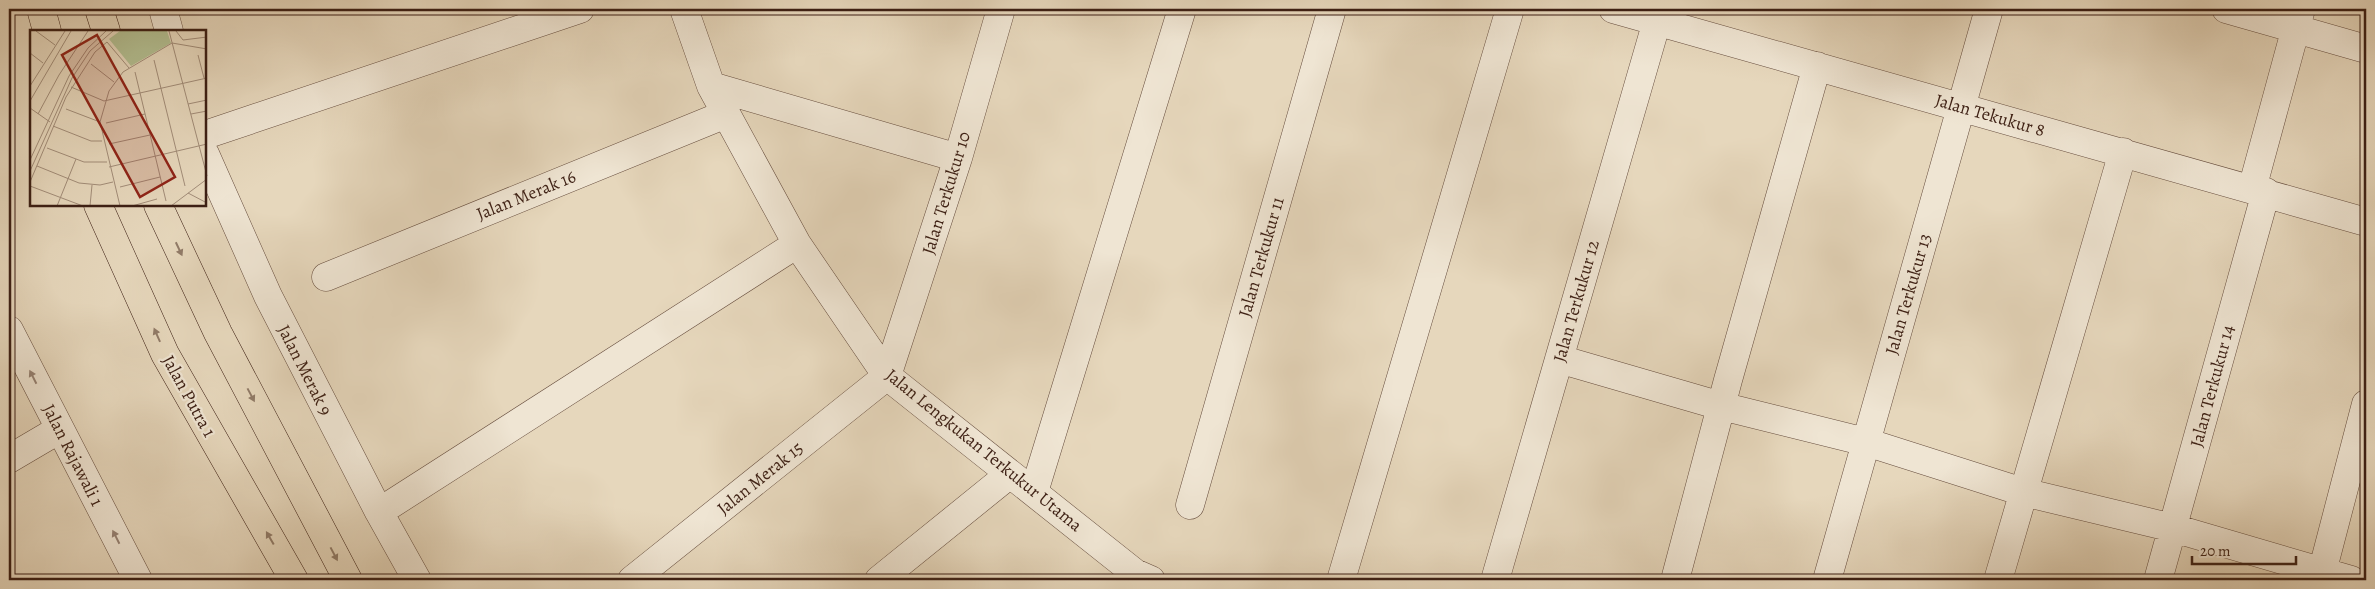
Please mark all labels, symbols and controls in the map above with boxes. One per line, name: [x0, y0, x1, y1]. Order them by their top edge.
inset map: [30, 30, 206, 206]
street label: Jalan Tekukur 8: [1932, 88, 2048, 142]
street label: Jalan Terkukur 10: [916, 129, 976, 257]
street label: Jalan Merak 16: [473, 164, 579, 226]
street label: Jalan Terkukur 11: [1232, 194, 1290, 320]
street label: Jalan Terkukur 13: [1879, 231, 1937, 357]
street label: Jalan Terkukur 12: [1547, 237, 1605, 365]
one-way arrow: [175, 242, 183, 256]
street label: Jalan Merak 9: [272, 321, 338, 419]
street label: Jalan Terkukur 14: [2184, 322, 2240, 450]
one-way arrow: [152, 328, 160, 342]
street label: Jalan Putra 1: [157, 351, 221, 441]
street label: Jalan Lengkukan Terkukur Utama: [881, 363, 1088, 537]
one-way arrow: [29, 370, 37, 384]
one-way arrow: [246, 388, 255, 402]
street label: Jalan Rajawali 1: [37, 400, 109, 510]
street label: Jalan Merak 15: [712, 436, 808, 520]
one-way arrow: [112, 530, 120, 544]
one-way arrow: [266, 531, 275, 545]
scale bar: [2192, 534, 2296, 566]
text: 20 m: [2200, 541, 2231, 561]
one-way arrow: [330, 547, 338, 562]

